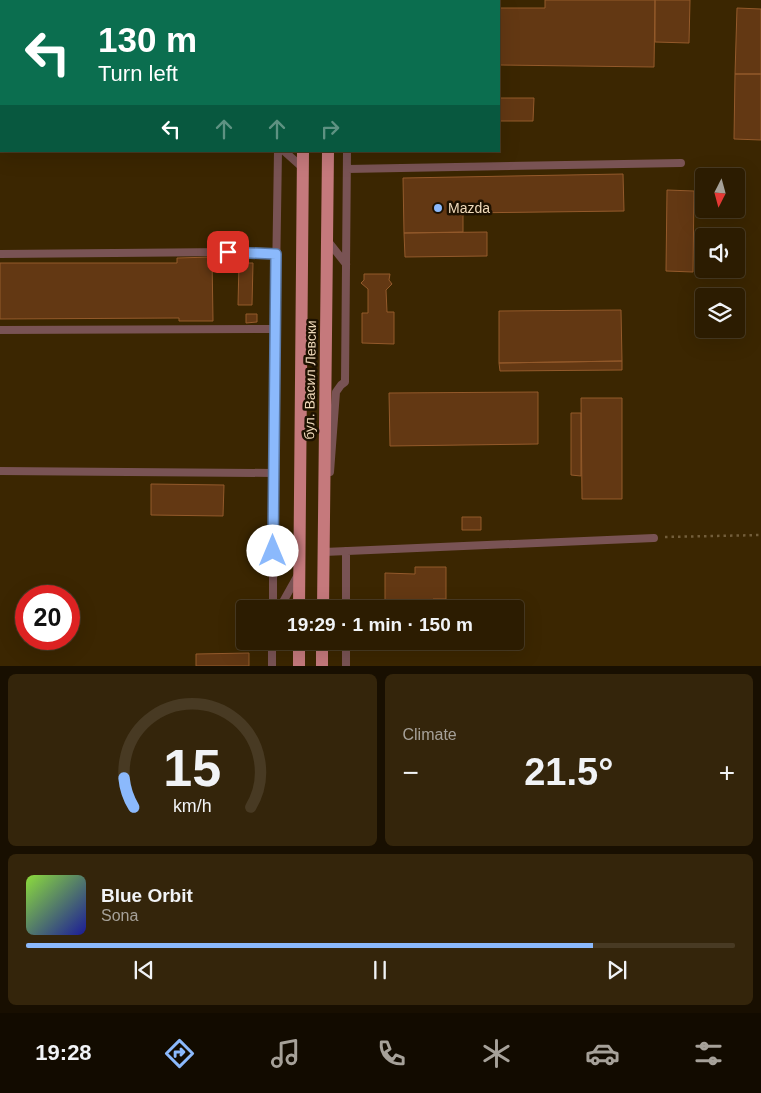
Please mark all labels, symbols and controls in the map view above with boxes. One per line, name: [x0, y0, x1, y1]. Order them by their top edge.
icon: left: [15, 20, 80, 85]
text: 130 m: [98, 20, 197, 59]
text: Turn left: [98, 61, 178, 86]
icon: left: [157, 115, 185, 143]
icon: ahead: [210, 115, 238, 143]
icon: ahead: [263, 115, 291, 143]
icon: right: [316, 115, 344, 143]
north arrow: [695, 168, 745, 218]
map controls: [695, 168, 745, 338]
place label: Mazda: [448, 200, 490, 216]
marker: Mazda: [432, 202, 444, 214]
button: sound: [695, 228, 745, 278]
pin: [207, 231, 249, 273]
icon: arrive: [214, 238, 242, 266]
button: layers: [695, 288, 745, 338]
street label: бул. Васил Левски: [301, 320, 319, 440]
position arrow: [246, 524, 298, 576]
speed limit sign: 20: [15, 585, 80, 650]
text: 19:29 · 1 min · 150 m: [287, 614, 473, 635]
text: Climate: [403, 726, 457, 743]
text: 15: [163, 739, 221, 797]
text: 21.5°: [524, 751, 613, 793]
text: −: [403, 757, 419, 788]
text: +: [719, 757, 735, 788]
text: km/h: [173, 796, 212, 816]
text: Blue Orbit: [101, 885, 193, 906]
text: Sona: [101, 907, 138, 924]
icon: previous: [130, 956, 158, 984]
icon: pause: [366, 956, 394, 984]
icon: next: [603, 956, 631, 984]
icon: directions: [162, 1036, 197, 1071]
icon: music: [268, 1036, 303, 1071]
icon: phone: [374, 1036, 409, 1071]
icon: climate: [479, 1036, 514, 1071]
icon: car: [585, 1036, 620, 1071]
icon: filters: [691, 1036, 726, 1071]
text: 19:28: [35, 1040, 92, 1065]

